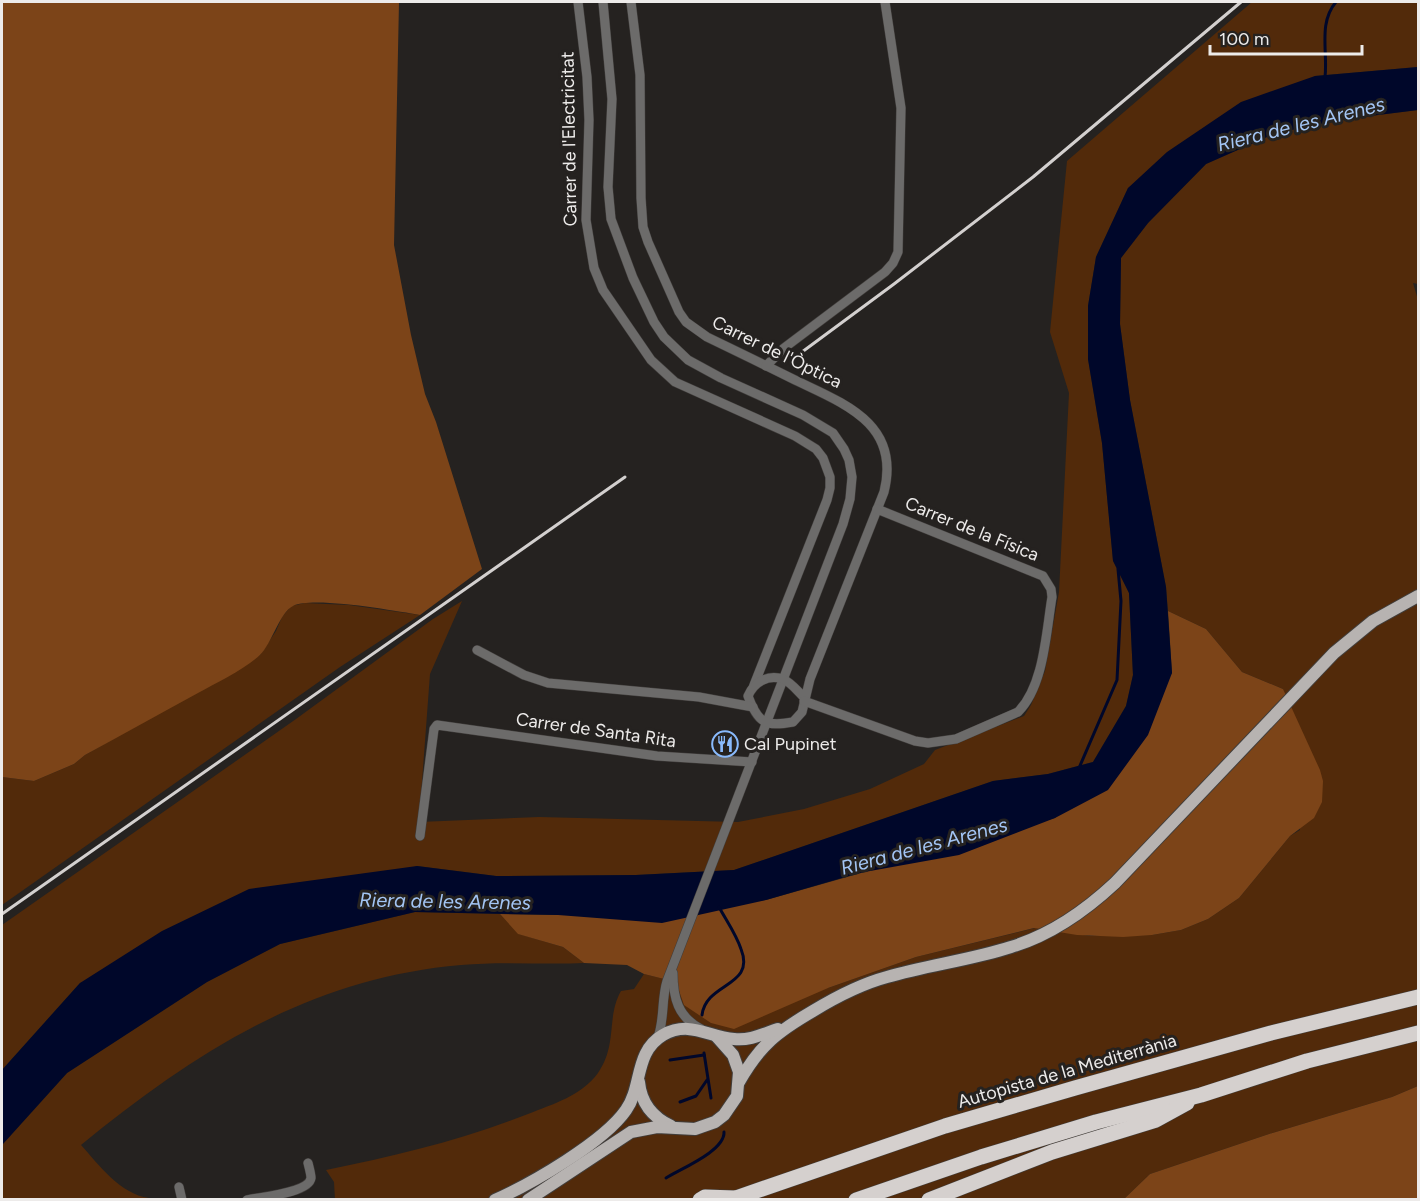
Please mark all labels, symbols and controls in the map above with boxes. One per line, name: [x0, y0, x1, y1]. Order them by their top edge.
scale bar: [1210, 18, 1362, 56]
text: 100 m: [1219, 28, 1269, 50]
street label: Carrer de l'Electricitat: [556, 51, 582, 227]
water label: Riera de les Arenes: [1215, 91, 1388, 156]
street label: Carrer de l'Òptica: [709, 311, 845, 393]
street label: Carrer de la Física: [902, 492, 1042, 566]
street label: Carrer de Santa Rita: [514, 708, 678, 752]
restaurant icon: Cal Pupinet: [710, 729, 740, 759]
place label: Cal Pupinet: [744, 733, 837, 755]
water label: Riera de les Arenes: [838, 812, 1011, 880]
water label: Riera de les Arenes: [359, 888, 532, 915]
street label: Autopista de la Mediterrània: [955, 1029, 1179, 1113]

